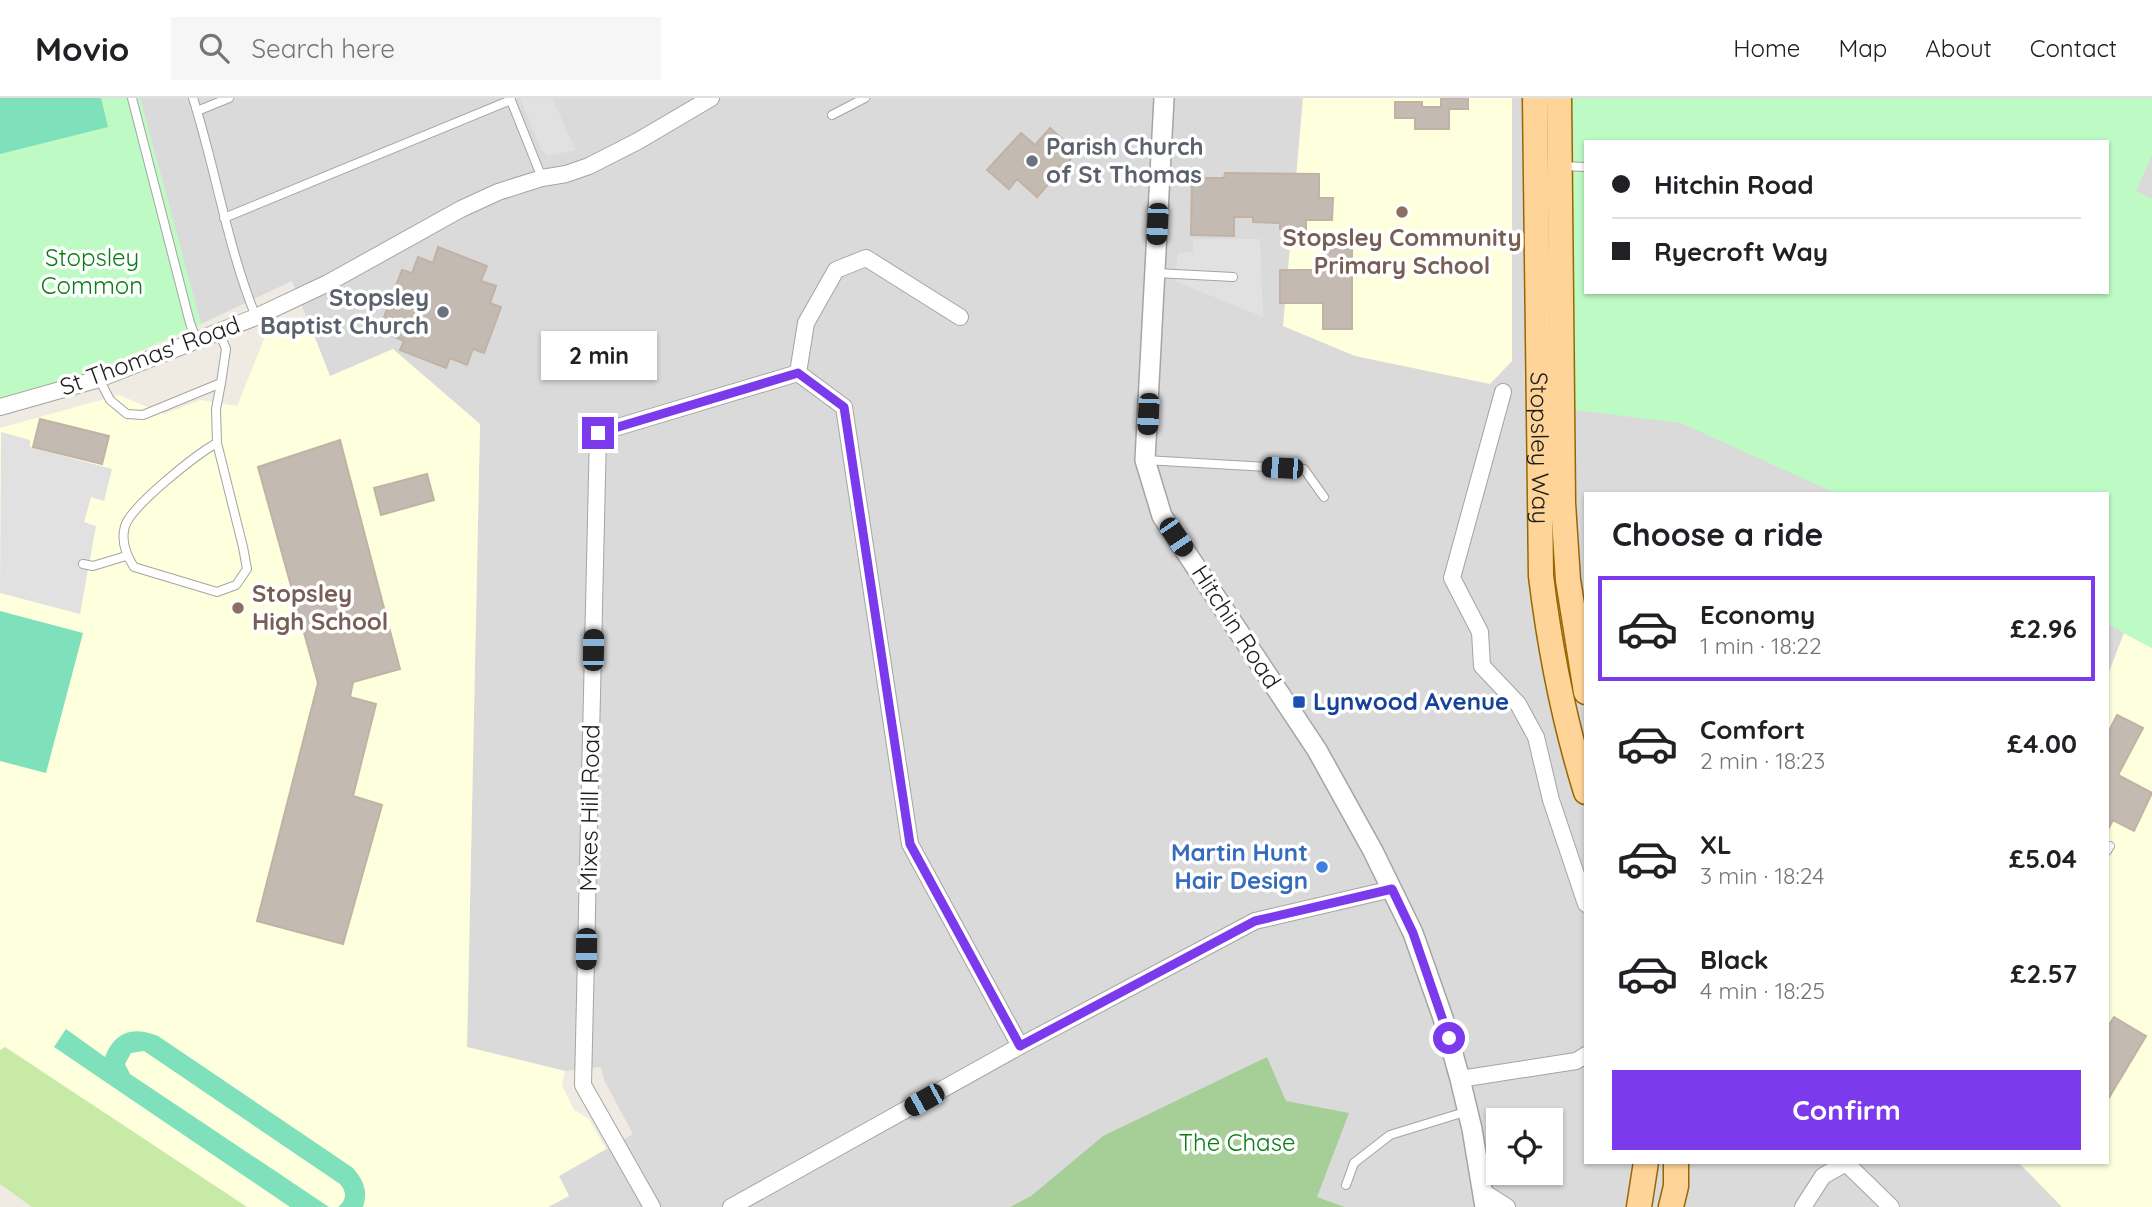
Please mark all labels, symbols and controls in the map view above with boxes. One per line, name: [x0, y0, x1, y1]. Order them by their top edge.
search box: [171, 17, 661, 80]
text: Movio: [35, 28, 129, 69]
icon: search: [195, 29, 233, 67]
text: Search here: [251, 32, 395, 65]
text: Home: [1733, 33, 1800, 63]
text: Map: [1838, 33, 1887, 63]
text: About: [1925, 33, 1992, 63]
text: Contact: [2030, 33, 2117, 63]
place label: Parish Church of St Thomas: [1046, 131, 1204, 189]
marker: Parish Church of St Thomas: [1024, 153, 1040, 169]
text: Hitchin Road: [1654, 168, 1814, 201]
car: [1146, 202, 1169, 246]
marker: Stopsley Community Primary School: [1394, 204, 1410, 220]
place label: Stopsley Community Primary School: [1283, 222, 1521, 280]
text: Ryecroft Way: [1654, 235, 1828, 268]
park label: Stopsley Common: [41, 242, 143, 300]
place label: Stopsley Baptist Church: [260, 282, 429, 340]
marker: Stopsley Baptist Church: [435, 304, 451, 320]
street label: St Thomas' Road: [56, 309, 244, 402]
callout: 2 min: [540, 331, 656, 380]
text: 2 min: [569, 341, 629, 370]
street label: Stopsley Way: [1524, 372, 1556, 524]
car: [1137, 392, 1160, 436]
route end: [582, 417, 614, 449]
car: [1261, 456, 1304, 480]
car: [1156, 514, 1197, 560]
text: Choose a ride: [1612, 514, 1824, 554]
street label: Hitchin Road: [1186, 559, 1288, 694]
place label: Stopsley High School: [252, 578, 388, 636]
icon: car: [1616, 597, 1679, 660]
text: Economy: [1700, 598, 1815, 631]
marker: Stopsley High School: [230, 600, 246, 616]
text: £2.96: [2010, 612, 2077, 645]
car: [583, 629, 604, 671]
text: 1 min · 18:22: [1700, 631, 1822, 660]
place label: Lynwood Avenue: [1313, 686, 1509, 716]
marker: Lynwood Avenue: [1291, 694, 1307, 710]
icon: car: [1616, 712, 1679, 775]
text: Comfort: [1700, 713, 1805, 746]
street label: Mixes Hill Road: [573, 724, 605, 892]
text: £4.00: [2007, 727, 2077, 760]
text: 2 min · 18:23: [1700, 746, 1825, 775]
icon: car: [1616, 827, 1679, 890]
text: XL: [1700, 828, 1732, 861]
place label: Martin Hunt Hair Design: [1171, 837, 1308, 895]
text: £5.04: [2009, 842, 2077, 875]
marker: Martin Hunt Hair Design: [1314, 859, 1330, 875]
text: 3 min · 18:24: [1700, 861, 1824, 890]
car: [576, 928, 597, 970]
icon: car: [1616, 942, 1679, 1005]
text: Black: [1700, 943, 1769, 976]
text: £2.57: [2010, 957, 2077, 990]
text: 4 min · 18:25: [1700, 976, 1825, 1005]
route start: [1433, 1022, 1465, 1054]
button: Confirm: [1612, 1070, 2081, 1150]
car: [901, 1081, 948, 1119]
map controls: [1486, 1108, 1563, 1185]
button: locate: [1486, 1108, 1563, 1185]
park label: The Chase: [1179, 1127, 1295, 1157]

